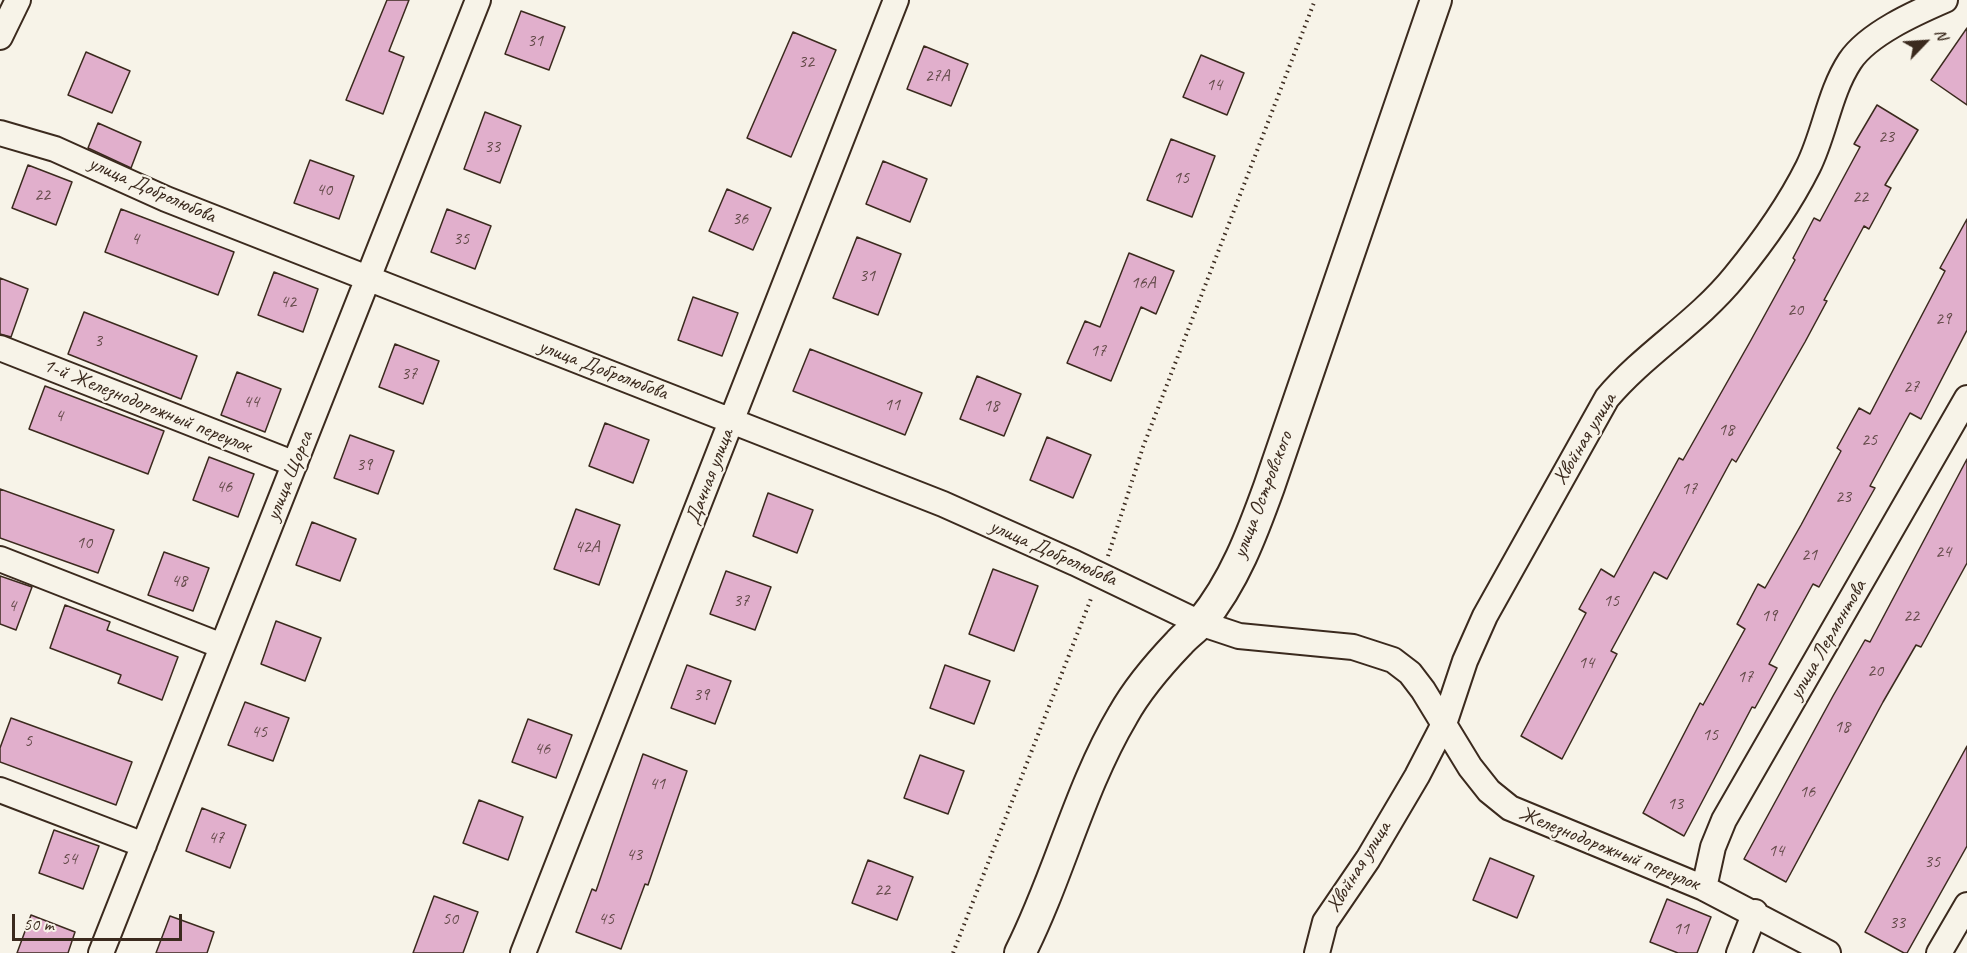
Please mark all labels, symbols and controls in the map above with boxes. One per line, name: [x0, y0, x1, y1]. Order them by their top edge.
north arrow: [1895, 12, 1955, 72]
text: N: [1930, 26, 1952, 43]
house number: 31: [527, 30, 543, 52]
house number: 32: [798, 51, 814, 73]
house number: 27А: [924, 65, 950, 87]
house number: 14: [1206, 74, 1222, 96]
house number: 23: [1878, 126, 1894, 148]
house number: 33: [484, 136, 500, 158]
street label: улица Добролюбова: [85, 151, 219, 229]
house number: 15: [1173, 167, 1189, 189]
house number: 40: [316, 179, 332, 201]
house number: 22: [34, 184, 50, 206]
house number: 22: [1852, 186, 1868, 208]
house number: 36: [732, 208, 748, 230]
house number: 4: [131, 228, 139, 250]
house number: 35: [453, 228, 469, 250]
house number: 31: [859, 265, 875, 287]
house number: 16А: [1130, 272, 1156, 294]
house number: 42: [280, 291, 296, 313]
house number: 20: [1787, 299, 1803, 321]
house number: 29: [1935, 308, 1951, 330]
house number: 3: [94, 330, 102, 352]
street label: улица Добролюбова: [535, 334, 671, 406]
house number: 17: [1090, 340, 1106, 362]
street label: 1-й Железнодорожный переулок: [39, 353, 255, 459]
house number: 37: [401, 363, 417, 385]
house number: 27: [1903, 376, 1919, 398]
street label: Хвойная улица: [1548, 389, 1622, 489]
house number: 44: [243, 391, 259, 413]
house number: 11: [884, 394, 900, 416]
house number: 18: [983, 395, 999, 417]
house number: 4: [55, 405, 63, 427]
house number: 18: [1718, 419, 1734, 441]
street label: Дачная улица: [680, 426, 740, 528]
street label: улица Щорса: [261, 428, 319, 524]
street label: улица Островского: [1227, 428, 1299, 562]
house number: 25: [1861, 429, 1877, 451]
house number: 39: [356, 454, 372, 476]
house number: 46: [216, 476, 232, 498]
house number: 17: [1681, 478, 1697, 500]
house number: 23: [1835, 486, 1851, 508]
street label: улица Добролюбова: [986, 514, 1120, 592]
house number: 10: [76, 532, 92, 554]
house number: 42А: [574, 536, 600, 558]
house number: 24: [1935, 541, 1951, 563]
house number: 21: [1801, 544, 1817, 566]
house number: 48: [171, 570, 187, 592]
street label: улица Лермонтова: [1784, 576, 1872, 704]
house number: 37: [733, 590, 749, 612]
house number: 15: [1603, 590, 1619, 612]
house number: 4: [8, 595, 16, 617]
house number: 19: [1761, 605, 1777, 627]
house number: 22: [1903, 605, 1919, 627]
house number: 14: [1578, 652, 1594, 674]
house number: 20: [1867, 660, 1883, 682]
house number: 17: [1737, 666, 1753, 688]
house number: 39: [693, 684, 709, 706]
house number: 18: [1834, 716, 1850, 738]
house number: 45: [251, 721, 267, 743]
house number: 15: [1702, 724, 1718, 746]
house number: 5: [24, 730, 32, 752]
house number: 46: [534, 738, 550, 760]
house number: 41: [649, 773, 665, 795]
house number: 16: [1799, 781, 1815, 803]
house number: 13: [1667, 793, 1683, 815]
street label: Железнодорожный переулок: [1515, 801, 1703, 897]
street label: Хвойная улица: [1321, 817, 1397, 917]
house number: 47: [208, 827, 224, 849]
house number: 14: [1768, 840, 1784, 862]
house number: 43: [626, 844, 642, 866]
house number: 54: [61, 848, 77, 870]
house number: 35: [1924, 851, 1940, 873]
house number: 22: [874, 879, 890, 901]
scale bar: [15, 902, 184, 940]
house number: 50: [442, 908, 458, 930]
house number: 45: [598, 908, 614, 930]
house number: 33: [1889, 912, 1905, 934]
text: 50 m: [23, 913, 54, 935]
house number: 11: [1673, 918, 1689, 940]

